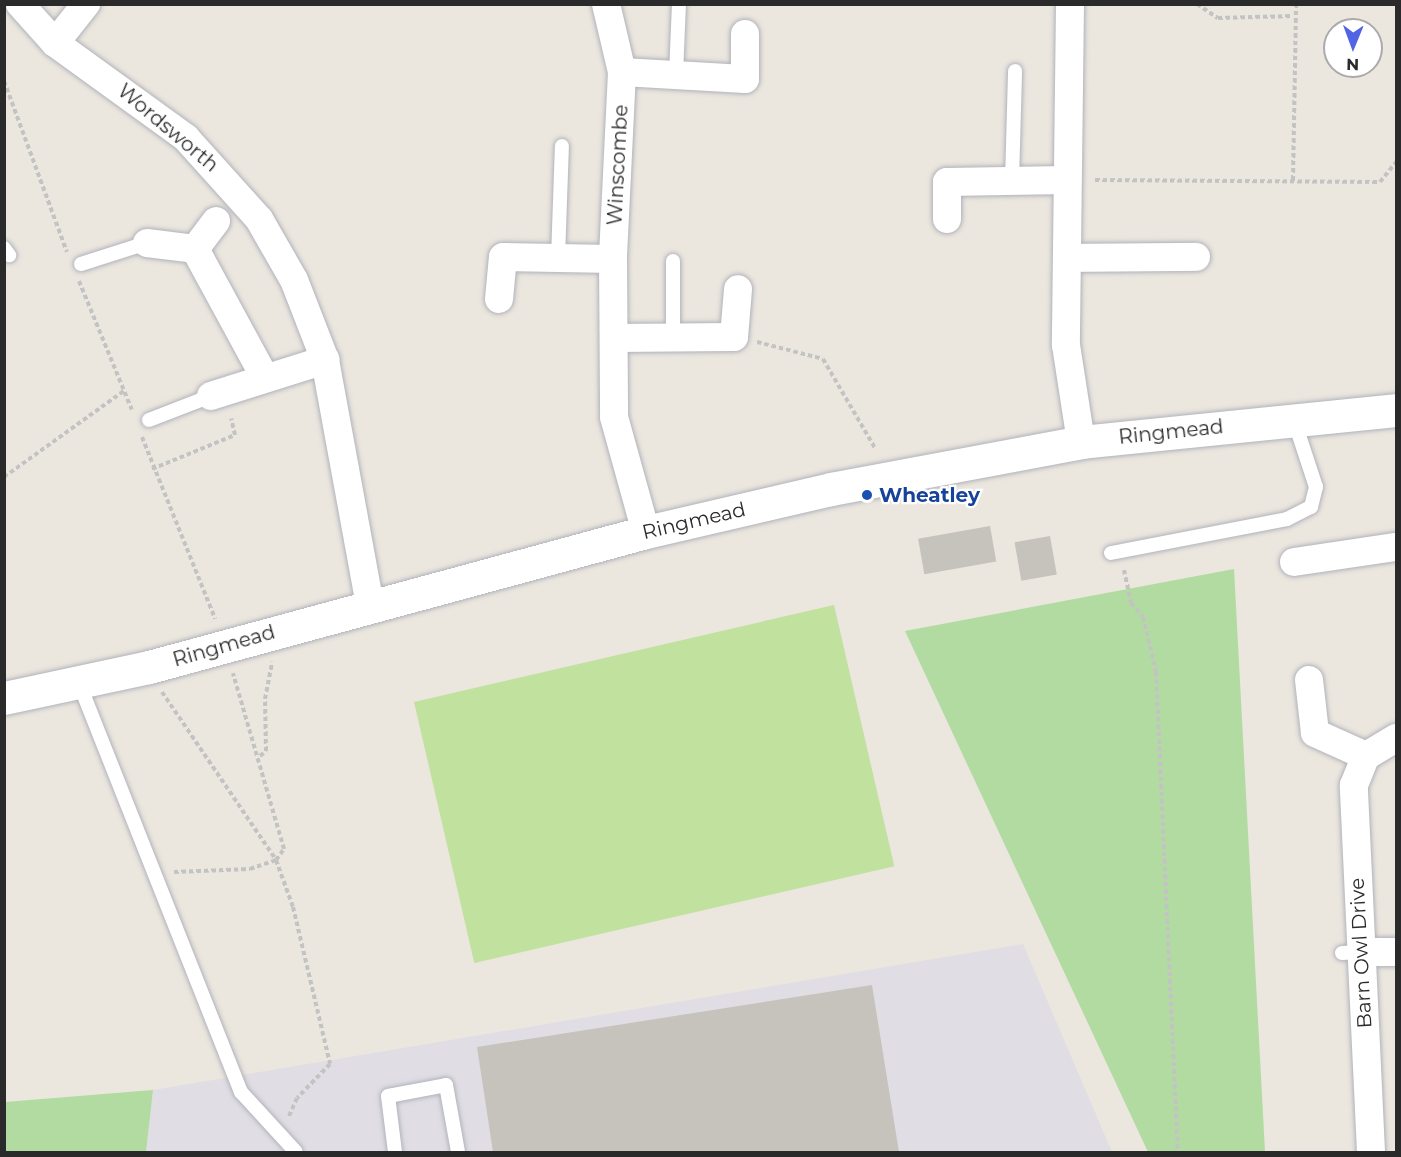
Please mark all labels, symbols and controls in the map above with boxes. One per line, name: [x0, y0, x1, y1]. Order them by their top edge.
north arrow: [1323, 18, 1383, 78]
text: N: [1346, 55, 1359, 74]
street label: Wordsworth: [113, 79, 223, 177]
street label: Winscombe: [603, 104, 633, 226]
street label: Ringmead: [1117, 415, 1225, 449]
place label: Wheatley: [879, 483, 980, 507]
marker: Wheatley: [860, 488, 874, 502]
street label: Ringmead: [640, 497, 748, 545]
street label: Ringmead: [170, 620, 278, 672]
street label: Barn Owl Drive: [1345, 877, 1377, 1029]

